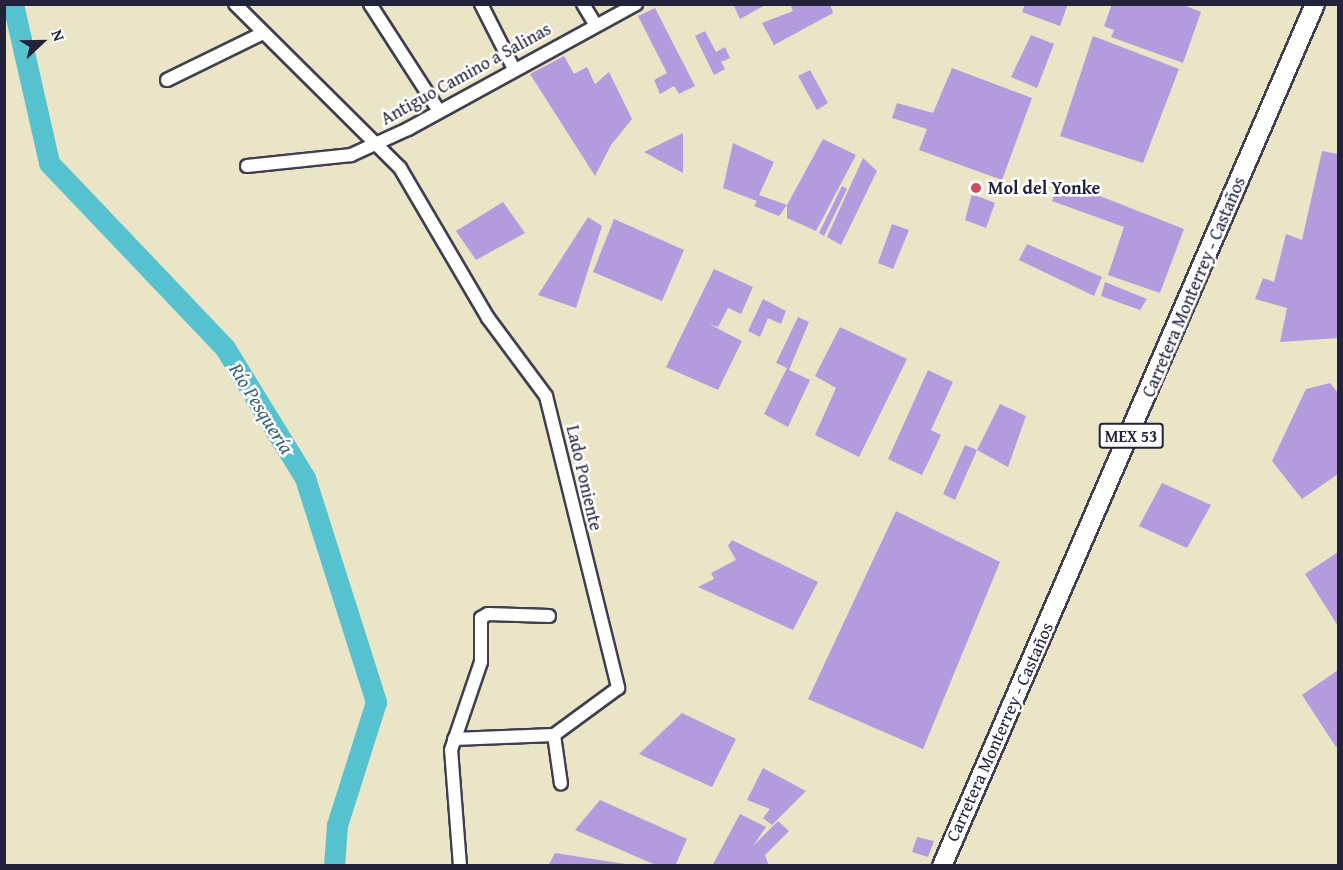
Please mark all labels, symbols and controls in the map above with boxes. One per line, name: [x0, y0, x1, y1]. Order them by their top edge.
north arrow: [12, 12, 72, 72]
street label: Antiguo Camino a Salinas: [377, 18, 555, 130]
text: N: [46, 26, 72, 45]
street label: Carretera Monterrey - Castaños: [1138, 173, 1250, 401]
place label: Mol del Yonke: [988, 177, 1100, 199]
marker: Mol del Yonke: [969, 181, 983, 195]
water label: Río Pesquería: [225, 358, 299, 458]
street label: Lado Poniente: [561, 423, 607, 533]
road number: MEX 53: [1098, 423, 1164, 449]
street label: Carretera Monterrey - Castaños: [942, 619, 1058, 845]

